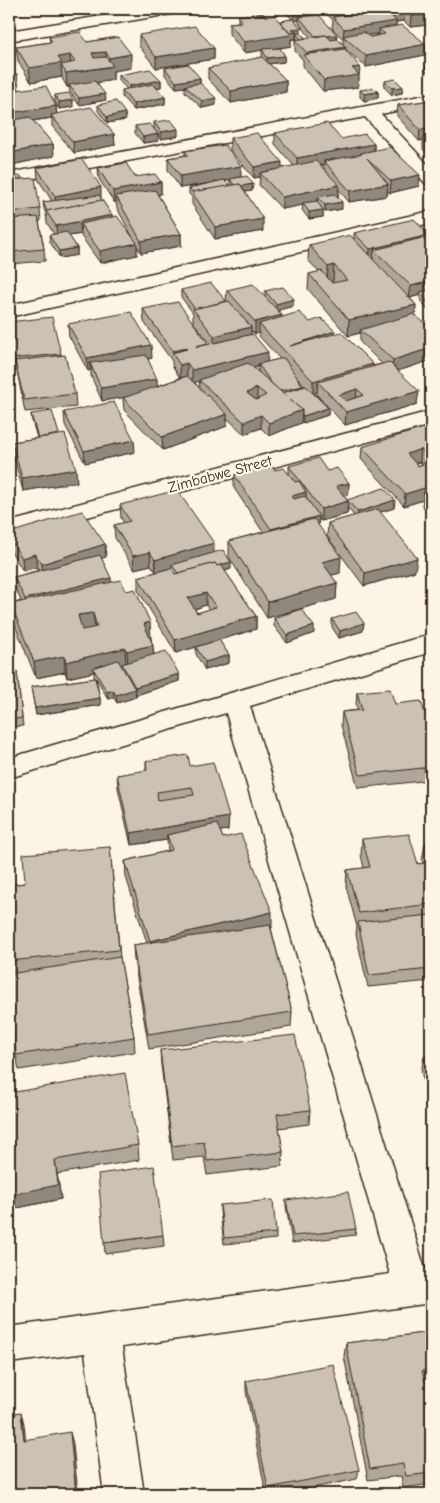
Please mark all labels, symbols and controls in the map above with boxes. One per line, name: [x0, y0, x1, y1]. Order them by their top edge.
street label: Zimbabwe Street: [166, 451, 275, 497]

